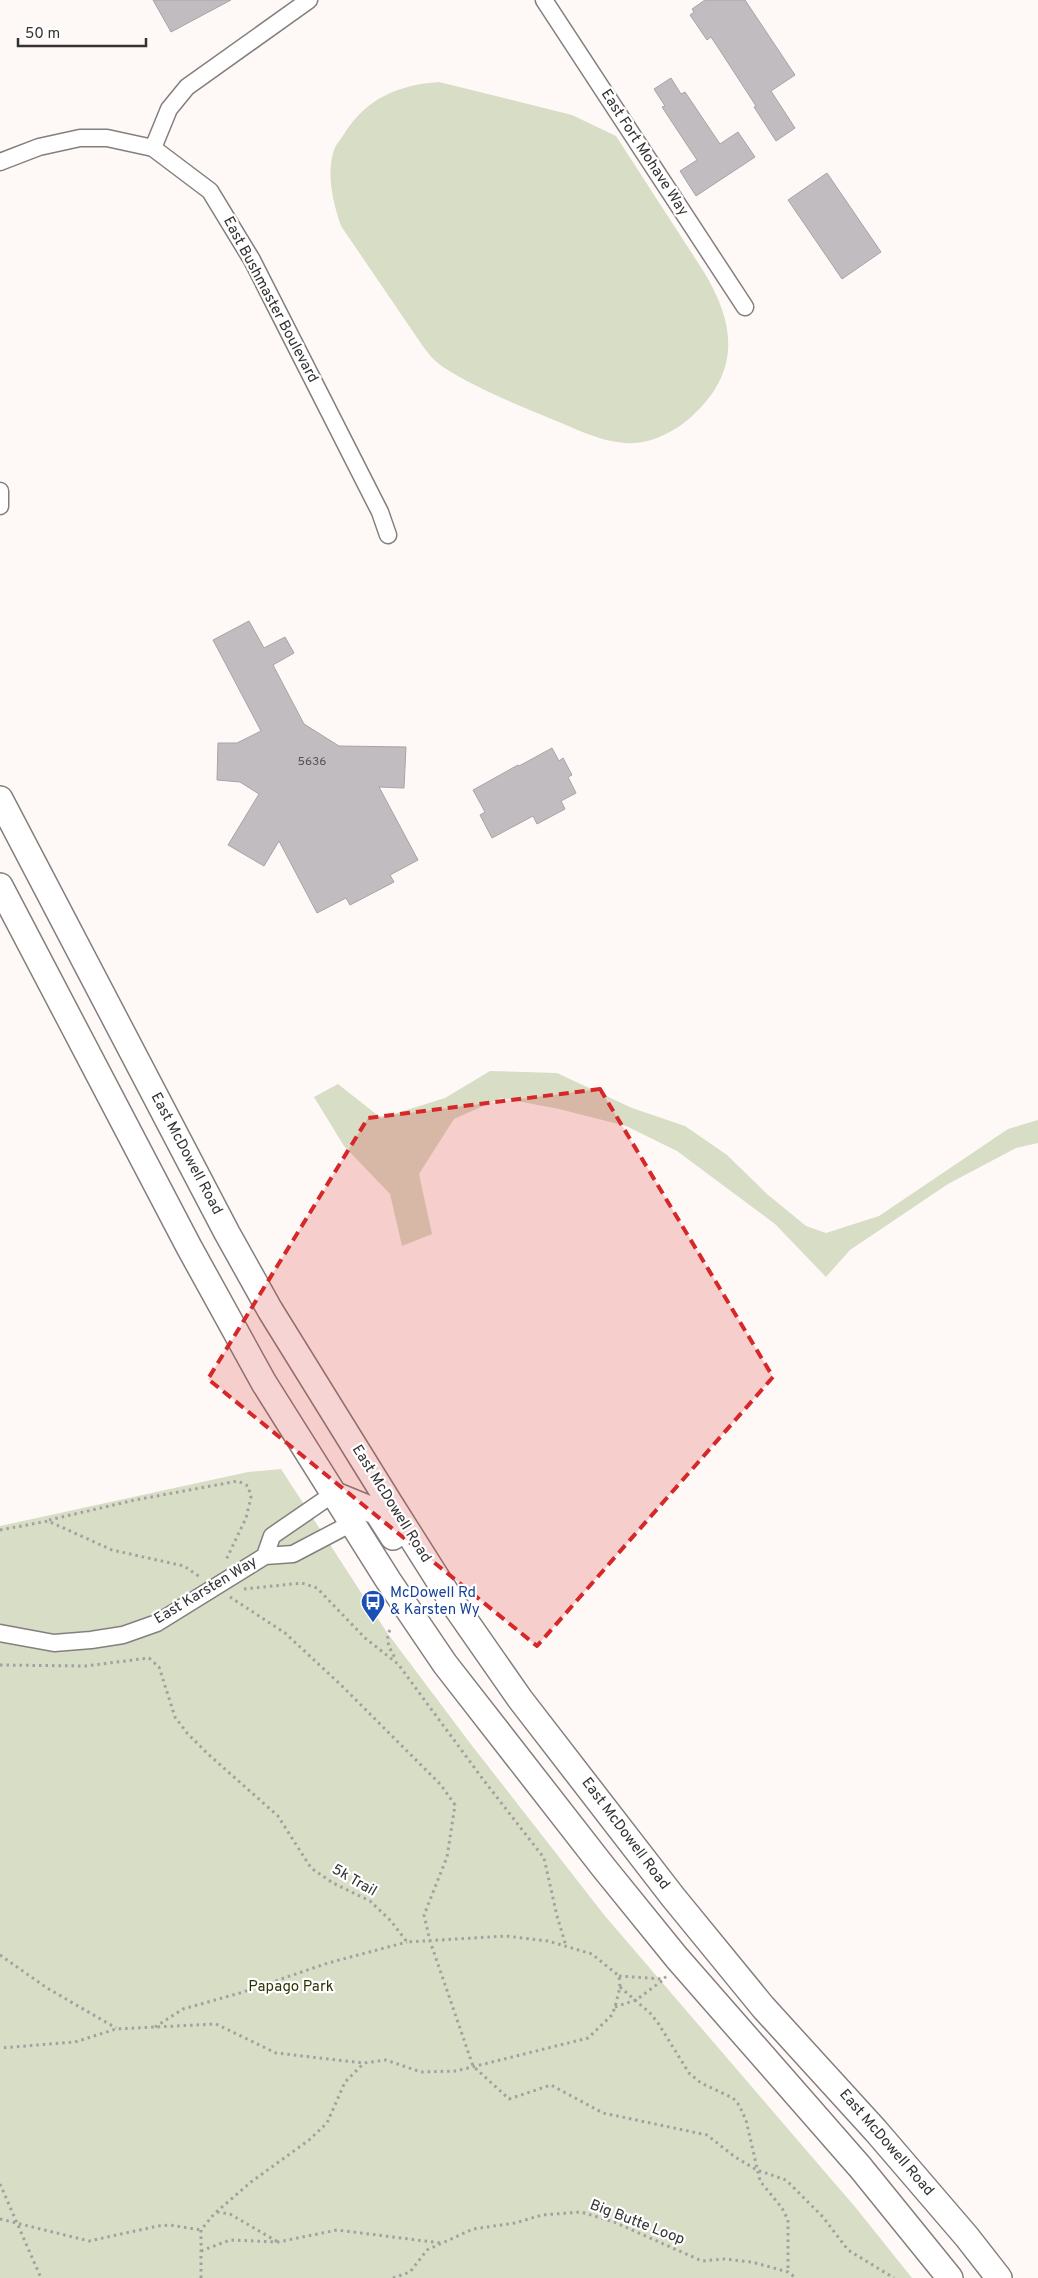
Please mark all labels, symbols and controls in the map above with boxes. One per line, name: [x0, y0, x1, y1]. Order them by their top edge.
scale bar: [18, 15, 145, 47]
text: 50 m: [25, 25, 60, 44]
street label: East Fort Mohave Way: [596, 86, 692, 220]
street label: East Bushmaster Boulevard: [218, 214, 322, 386]
house number: 5636: [297, 754, 327, 770]
street label: East McDowell Road: [146, 1090, 226, 1218]
street label: East McDowell Road: [347, 1441, 435, 1567]
street label: East Karsten Way: [151, 1553, 261, 1629]
place label: McDowell Rd & Karsten Wy: [390, 1584, 480, 1620]
bus stop icon: McDowell Rd & Karsten Wy: [360, 1589, 386, 1623]
street label: East McDowell Road: [577, 1774, 673, 1894]
street label: 5k Trail: [328, 1861, 380, 1901]
park label: Papago Park: [248, 1978, 334, 1997]
street label: East McDowell Road: [834, 2086, 938, 2200]
street label: Big Butte Loop: [587, 2196, 687, 2250]

